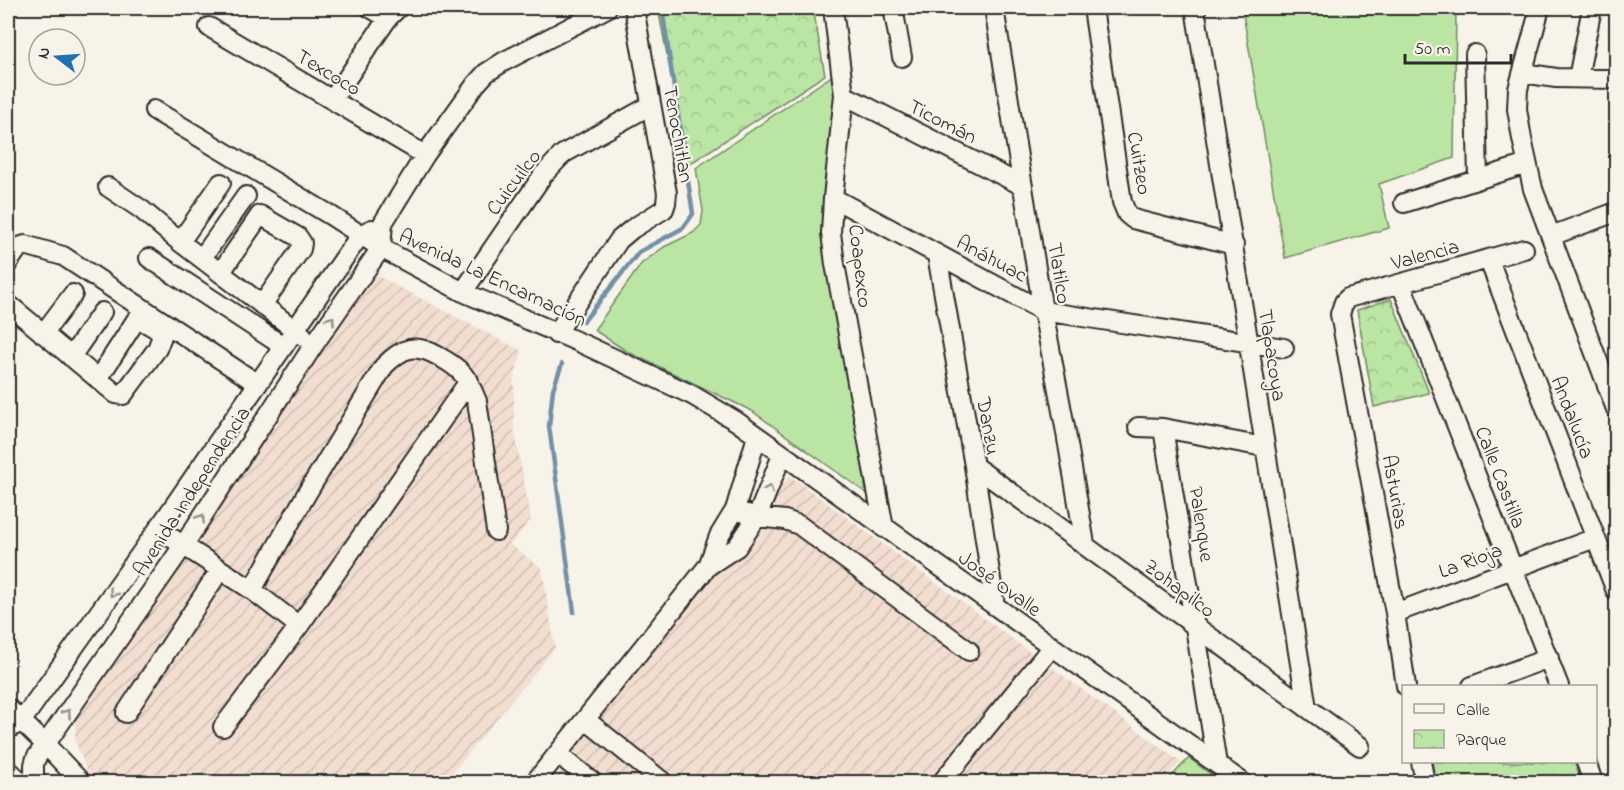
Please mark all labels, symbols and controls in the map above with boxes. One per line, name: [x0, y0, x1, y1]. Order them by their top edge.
north arrow: [27, 27, 87, 87]
scale bar: [1405, 27, 1512, 65]
text: 50 m: [1414, 37, 1451, 63]
street label: Texcoco: [290, 43, 366, 105]
text: N: [32, 44, 58, 62]
street label: Tenochitlan: [654, 83, 700, 185]
street label: Ticomán: [903, 93, 982, 153]
street label: Cuitzeo: [1118, 129, 1158, 197]
street label: Cuicuilco: [480, 144, 550, 223]
street label: Avenida La Encarnación: [393, 222, 591, 336]
street label: Coapexco: [839, 223, 879, 310]
street label: Anáhuac: [950, 229, 1032, 291]
street label: Valencia: [1387, 233, 1463, 280]
street label: Tlatilco: [1038, 241, 1078, 306]
street label: Tlapacoya: [1247, 307, 1293, 404]
one-way arrow: [324, 315, 335, 326]
street label: Andalucía: [1542, 372, 1601, 463]
street label: Danzu: [967, 394, 1007, 457]
street label: Avenida Independencia: [126, 401, 259, 583]
street label: Calle Castilla: [1466, 422, 1532, 533]
street label: Asturias: [1373, 453, 1415, 532]
one-way arrow: [762, 484, 774, 495]
street label: Palenque: [1179, 485, 1221, 565]
one-way arrow: [194, 514, 205, 525]
street label: La Rioja: [1435, 536, 1507, 588]
street label: José Ovalle: [951, 544, 1047, 625]
street label: Zohapilco: [1137, 553, 1221, 626]
one-way arrow: [109, 587, 120, 598]
legend: [1402, 685, 1597, 763]
text: Calle: [1456, 698, 1491, 724]
one-way arrow: [60, 709, 71, 720]
text: Parque: [1456, 728, 1507, 754]

